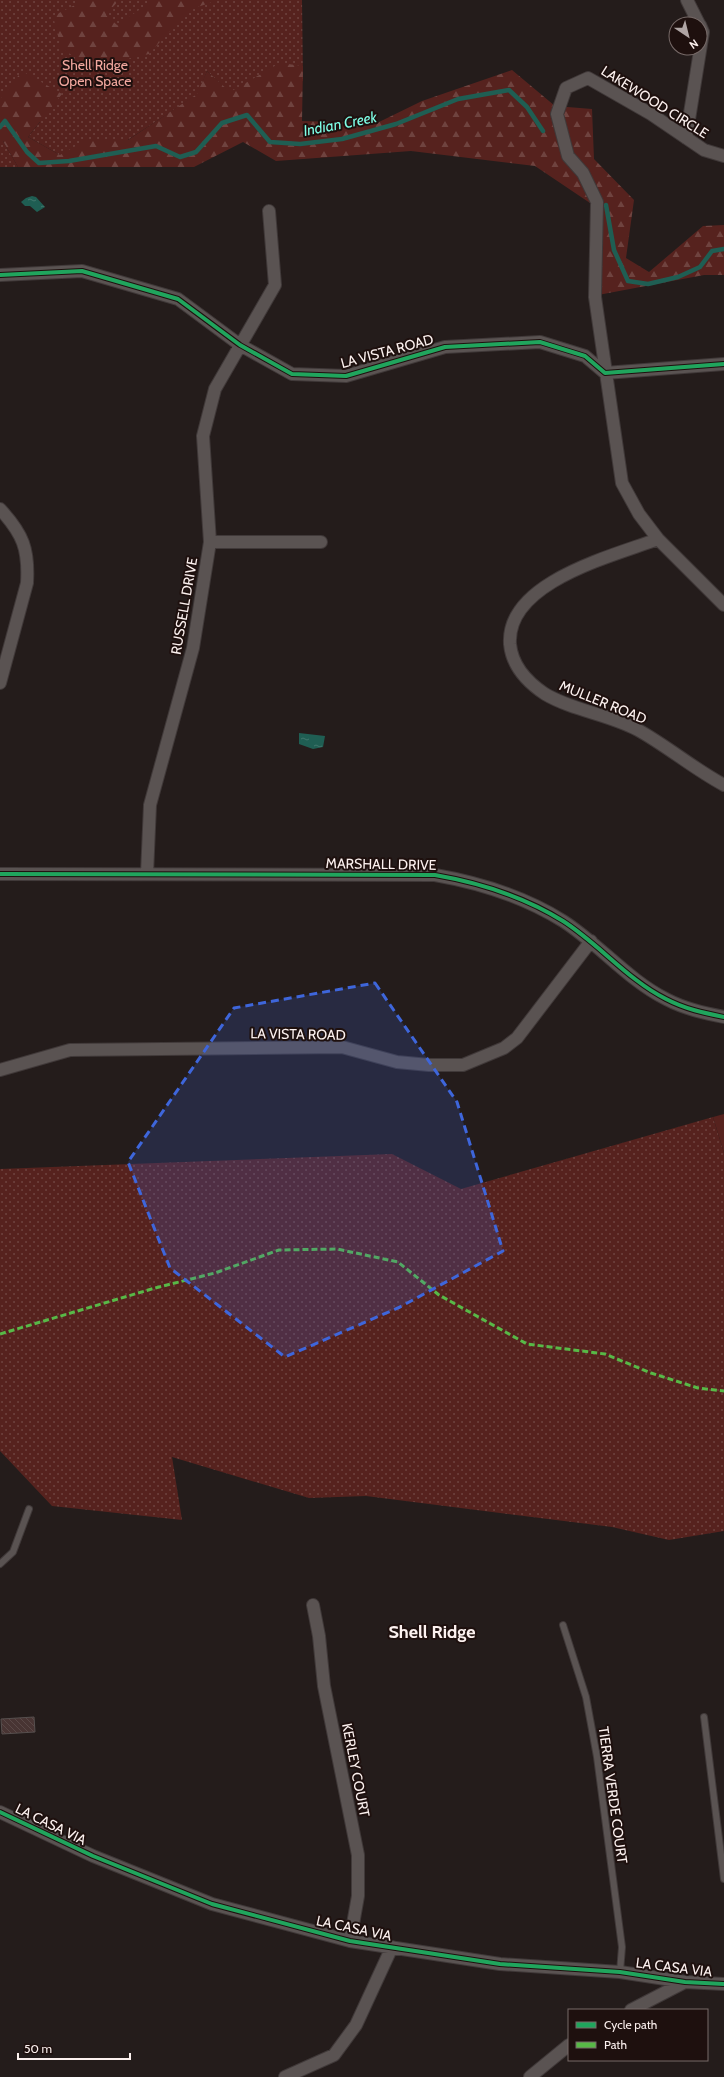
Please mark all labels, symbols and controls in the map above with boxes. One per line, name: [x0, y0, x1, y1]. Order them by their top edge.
north arrow: [668, 16, 708, 56]
text: N: [687, 36, 701, 52]
park label: Shell Ridge Open Space: [59, 56, 131, 90]
street label: LAKEWOOD CIRCLE: [598, 62, 712, 142]
water label: Indian Creek: [302, 108, 379, 140]
street label: LA VISTA ROAD: [339, 330, 435, 372]
street label: RUSSELL DRIVE: [167, 556, 201, 656]
street label: MULLER ROAD: [557, 676, 649, 728]
street label: MARSHALL DRIVE: [325, 854, 437, 874]
street label: LA VISTA ROAD: [250, 1024, 346, 1044]
district label: Shell Ridge: [389, 1621, 476, 1643]
street label: KERLEY COURT: [338, 1722, 374, 1819]
street label: TIERRA VERDE COURT: [594, 1725, 632, 1865]
street label: LA CASA VIA: [13, 1799, 90, 1849]
street label: LA CASA VIA: [315, 1911, 394, 1945]
street label: LA CASA VIA: [635, 1953, 714, 1981]
legend: [568, 2009, 708, 2061]
text: Cycle path: [604, 2017, 657, 2032]
scale bar: [18, 2035, 130, 2061]
text: Path: [604, 2037, 627, 2052]
text: 50 m: [24, 2041, 52, 2056]

